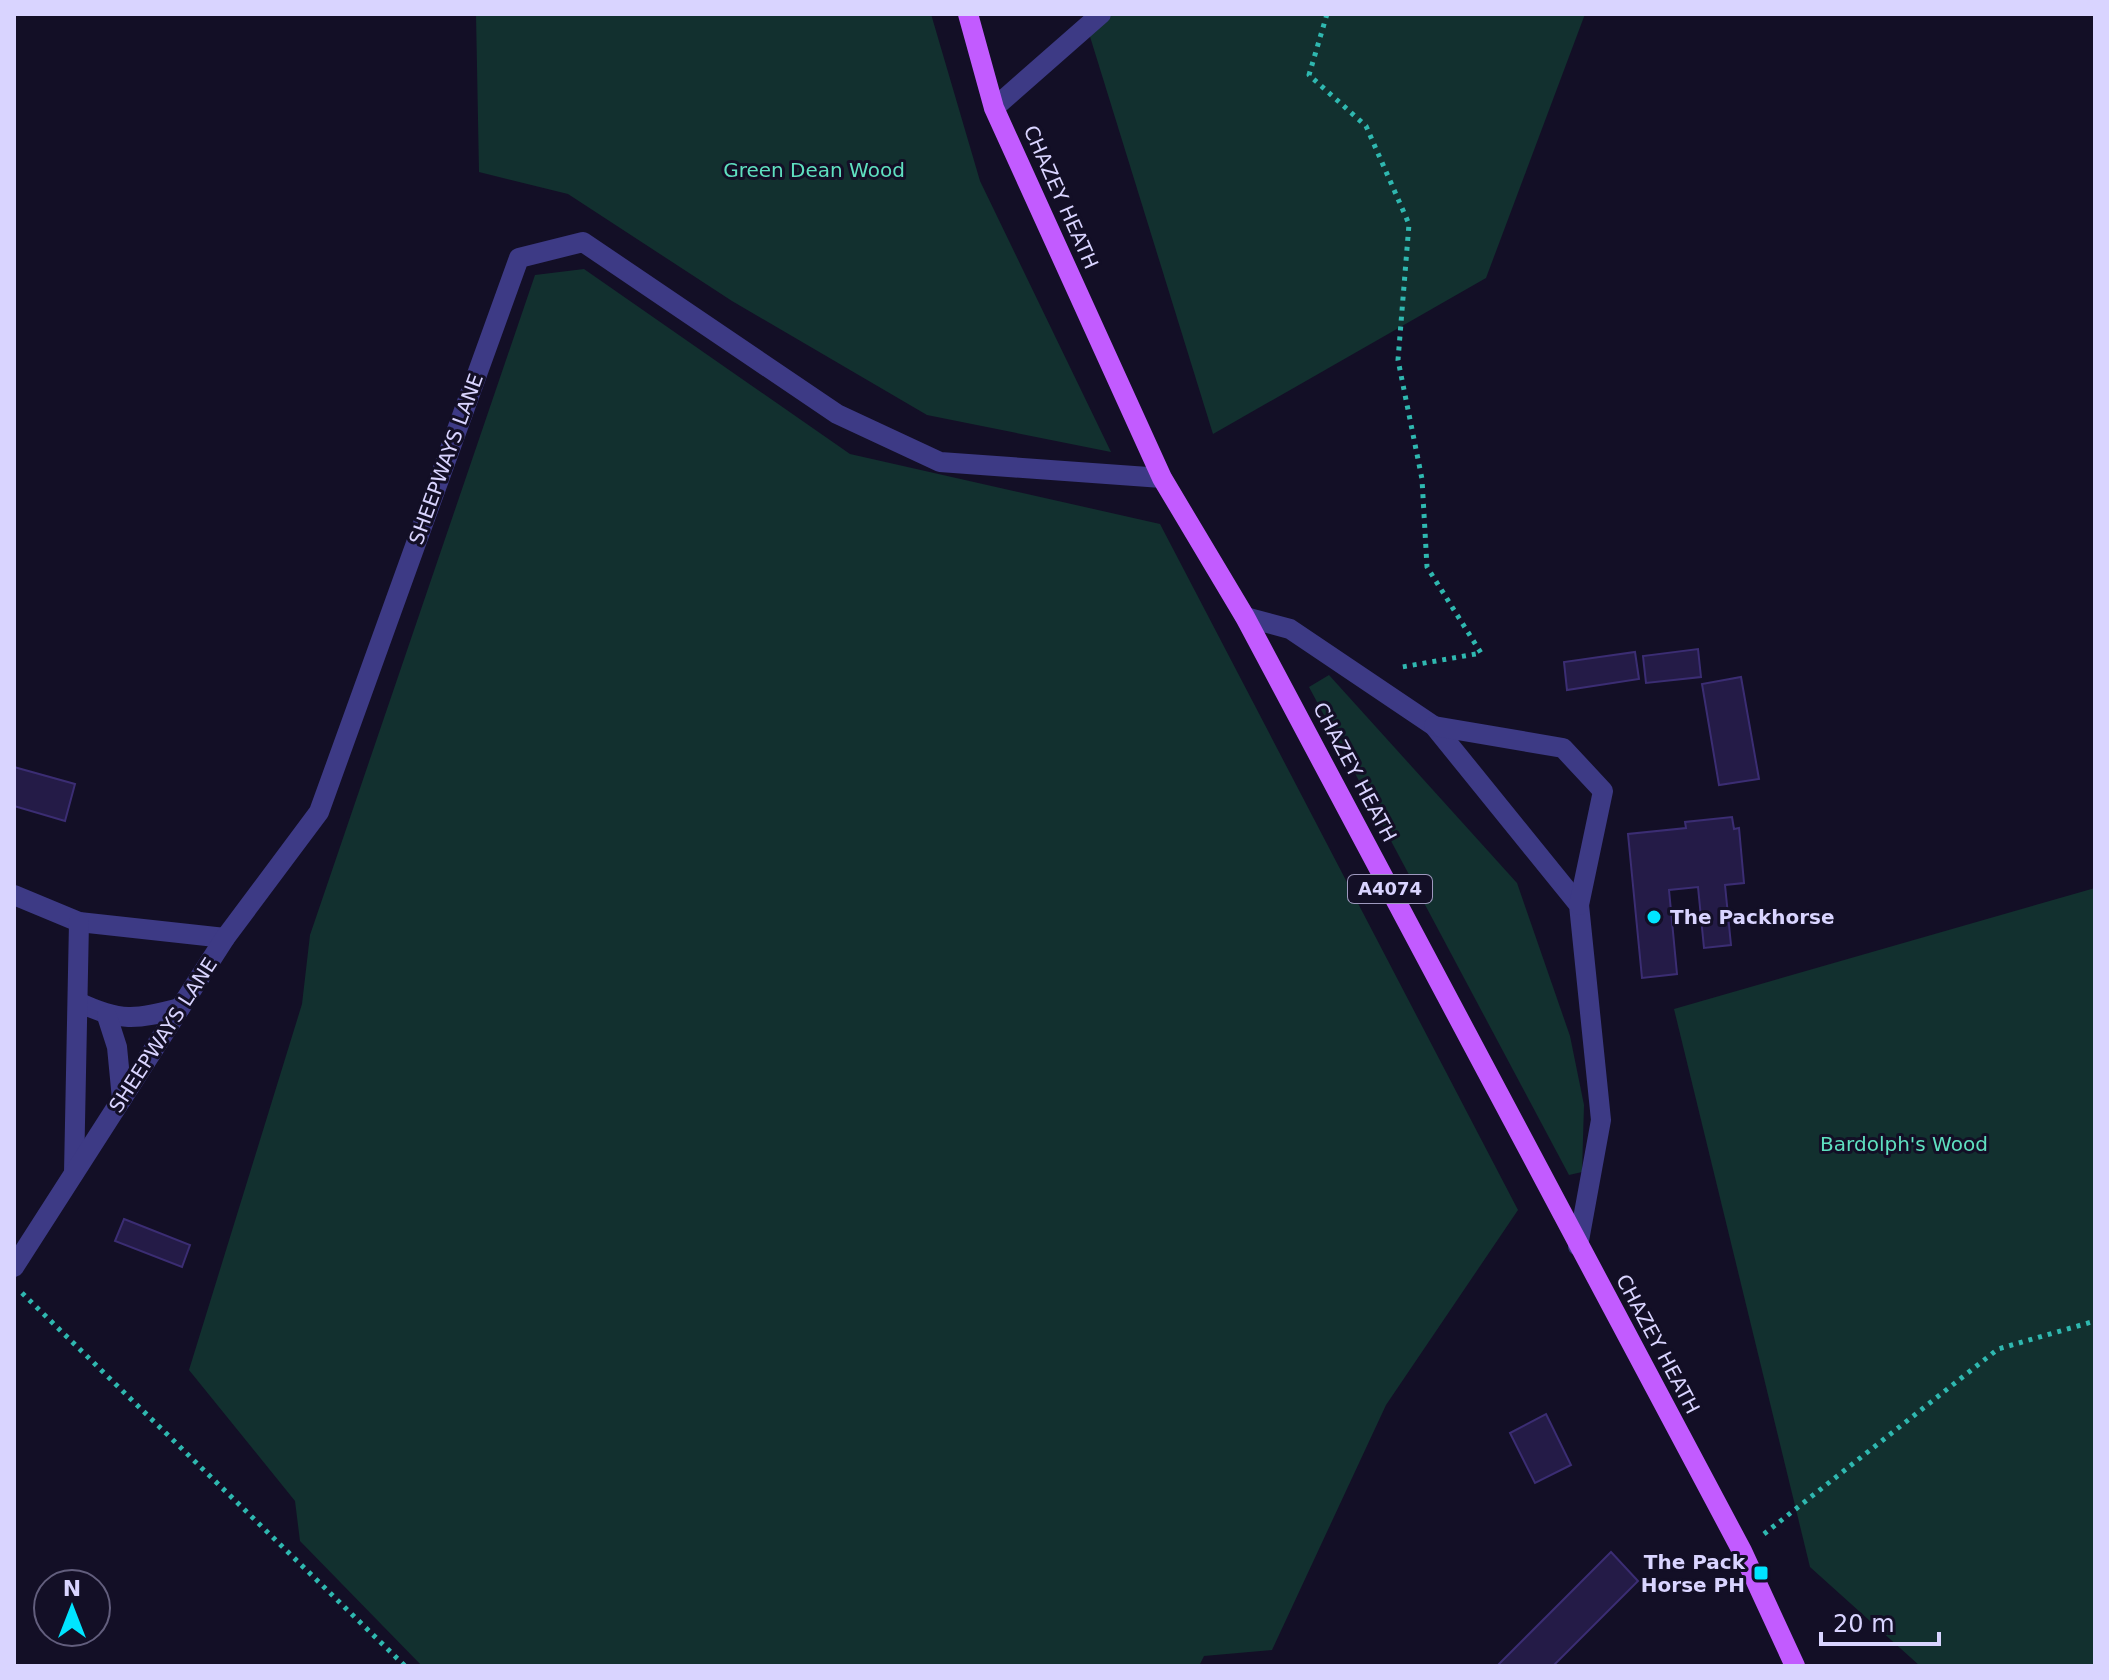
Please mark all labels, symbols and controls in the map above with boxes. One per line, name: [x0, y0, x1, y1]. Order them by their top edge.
street label: CHAZEY HEATH: [1019, 121, 1103, 273]
park label: Green Dean Wood: [723, 158, 905, 182]
street label: SHEEPWAYS LANE: [404, 370, 488, 548]
street label: CHAZEY HEATH: [1308, 698, 1402, 846]
road number: A4074: [1348, 875, 1432, 903]
place label: The Packhorse: [1670, 905, 1835, 929]
marker: The Packhorse: [1645, 908, 1663, 926]
street label: SHEEPWAYS LANE: [104, 953, 222, 1117]
park label: Bardolph's Wood: [1820, 1132, 1988, 1156]
street label: CHAZEY HEATH: [1611, 1270, 1705, 1418]
place label: The Pack Horse PH: [1641, 1550, 1746, 1597]
marker: The Pack Horse PH: [1752, 1564, 1770, 1582]
north arrow: [32, 1568, 112, 1648]
text: N: [63, 1576, 81, 1601]
scale bar: [1821, 1596, 1939, 1646]
text: 20 m: [1833, 1610, 1895, 1638]

